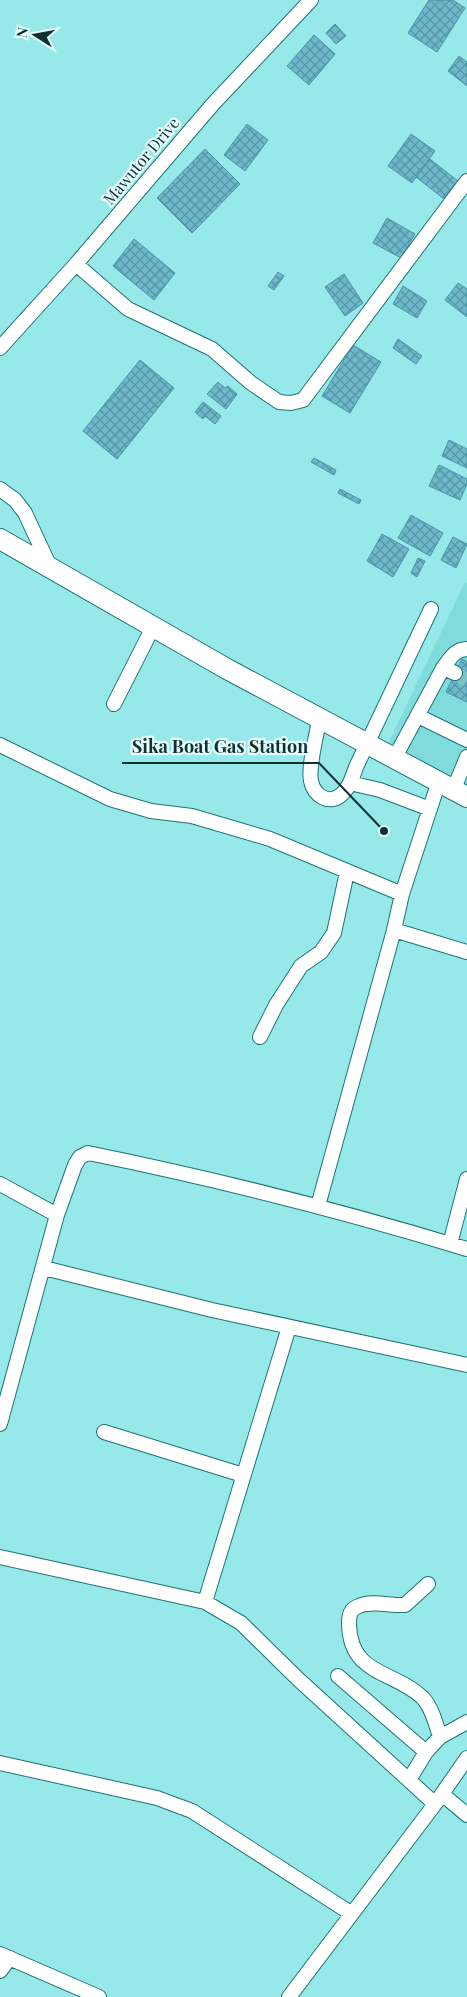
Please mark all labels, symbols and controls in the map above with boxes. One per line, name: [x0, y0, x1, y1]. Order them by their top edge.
north arrow: [10, 10, 60, 60]
text: N: [11, 26, 32, 39]
street label: Mawutor Drive: [98, 113, 183, 209]
callout: Sika Boat Gas Station: [122, 730, 319, 763]
text: Sika Boat Gas Station: [132, 734, 308, 758]

